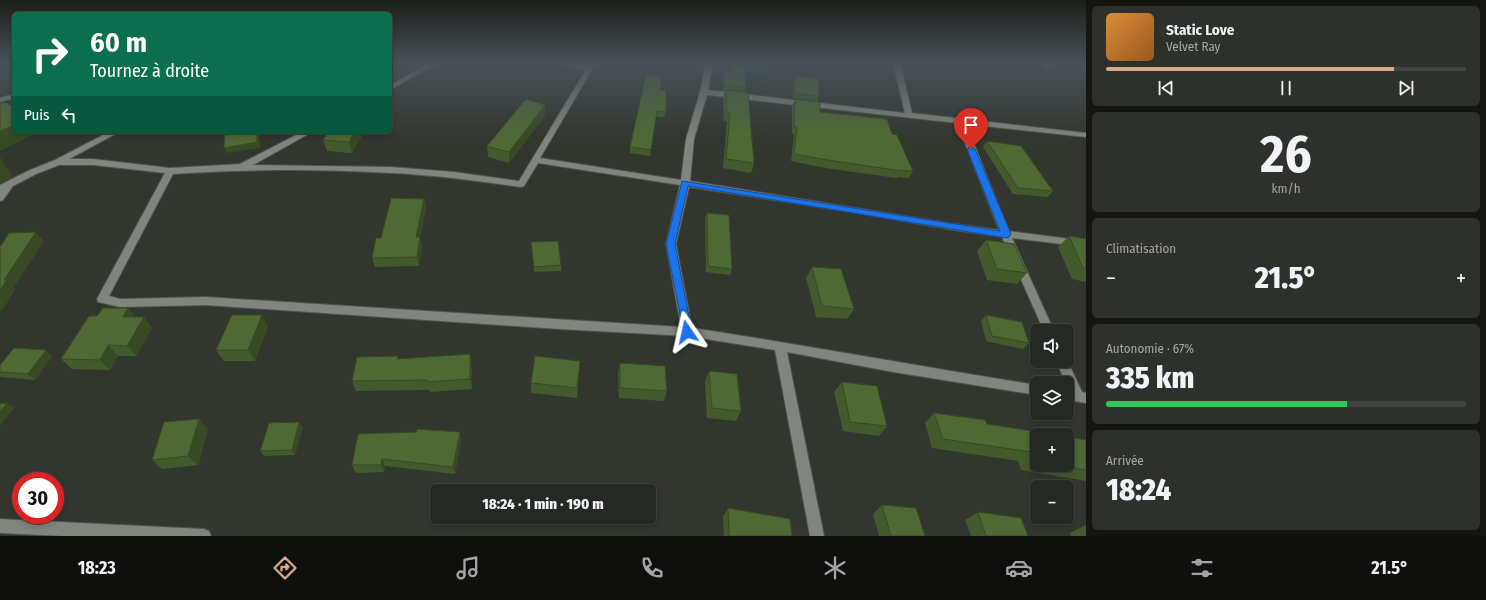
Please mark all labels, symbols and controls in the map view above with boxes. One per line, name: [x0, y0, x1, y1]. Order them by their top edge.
text: Static Love: [1166, 21, 1234, 39]
text: 60 m: [90, 26, 147, 59]
icon: right: [24, 28, 76, 80]
text: Velvet Ray: [1166, 39, 1220, 54]
text: Tournez à droite: [90, 60, 209, 82]
icon: previous: [1155, 77, 1177, 99]
icon: pause: [1275, 77, 1297, 99]
icon: next: [1395, 77, 1417, 99]
icon: left: [58, 104, 80, 126]
text: Puis: [24, 106, 50, 124]
pin: [954, 108, 988, 149]
icon: arrive: [960, 114, 982, 136]
text: 26: [1260, 123, 1312, 186]
text: km/h: [1272, 181, 1301, 196]
text: Climatisation: [1106, 241, 1176, 256]
text: 21.5°: [1255, 260, 1317, 296]
text: −: [1106, 265, 1116, 292]
text: +: [1456, 265, 1466, 292]
position arrow: [666, 311, 708, 353]
map controls: [1030, 324, 1074, 524]
button: sound: [1030, 324, 1074, 368]
text: Autonomie · 67%: [1106, 341, 1194, 356]
text: 335 km: [1106, 360, 1194, 396]
button: layers: [1030, 376, 1074, 420]
button: +: [1030, 428, 1074, 472]
text: Arrivée: [1106, 453, 1144, 468]
speed limit sign: 30: [12, 472, 64, 524]
text: 18:24: [1106, 472, 1171, 508]
button: −: [1030, 480, 1074, 524]
text: 18:24 · 1 min · 190 m: [482, 495, 604, 513]
icon: directions: [271, 554, 299, 582]
icon: music: [454, 554, 482, 582]
icon: phone: [638, 554, 666, 582]
icon: climate: [821, 554, 849, 582]
icon: car: [1005, 554, 1033, 582]
icon: filters: [1188, 554, 1216, 582]
text: 18:23: [78, 557, 116, 579]
text: 21.5°: [1371, 557, 1408, 579]

